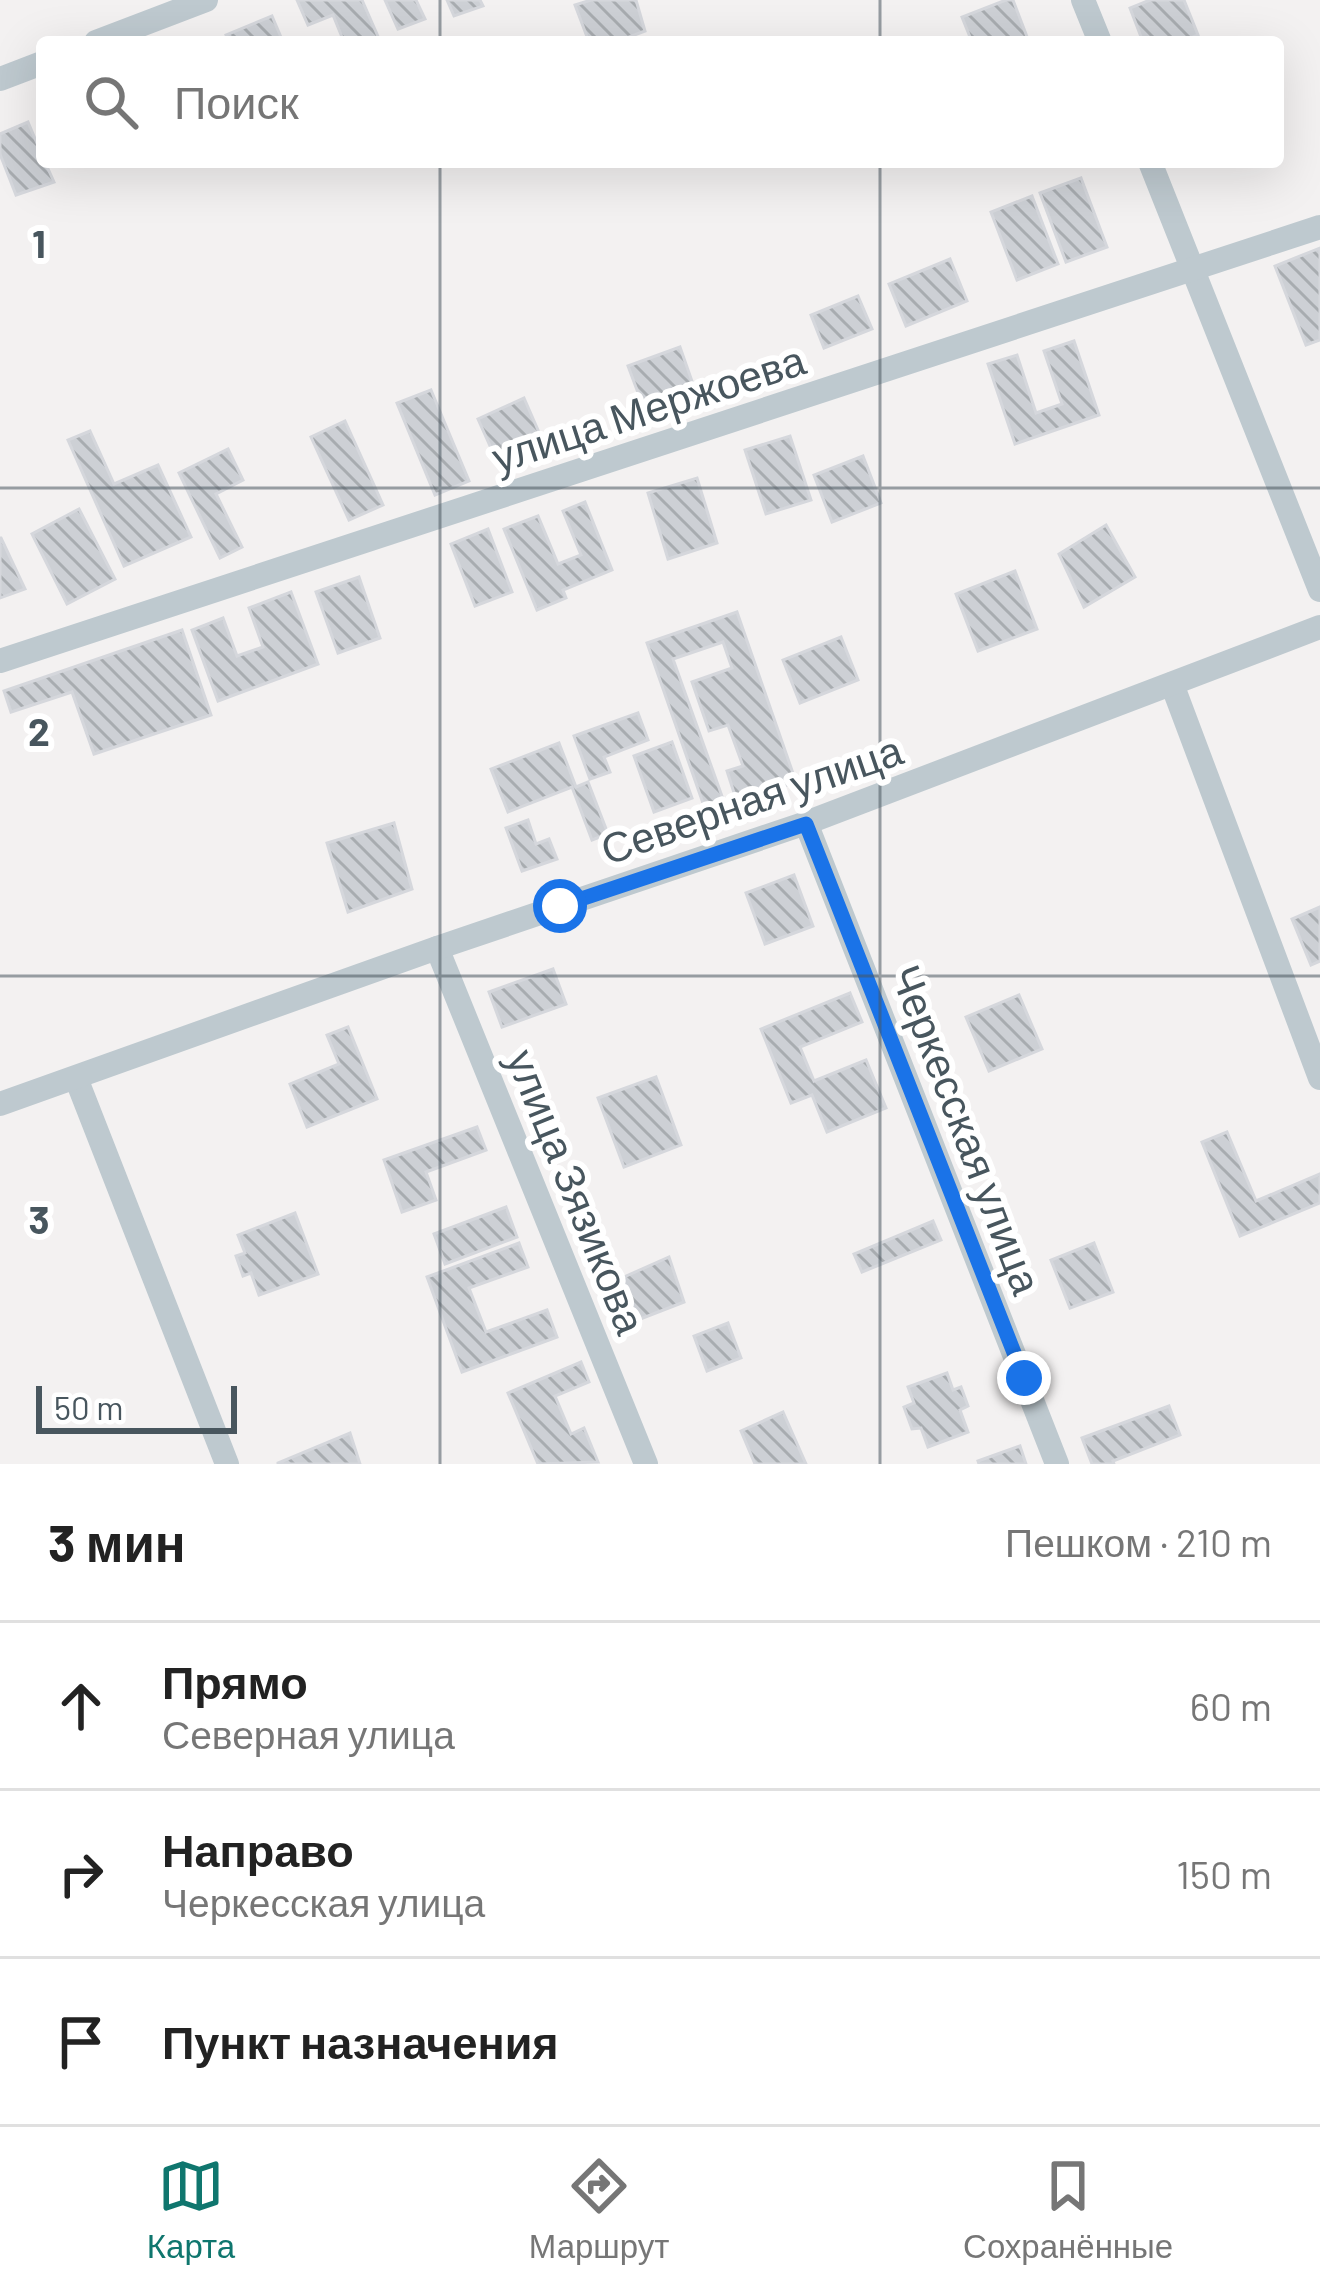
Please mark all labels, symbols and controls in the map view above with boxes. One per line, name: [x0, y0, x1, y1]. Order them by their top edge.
search box: [36, 36, 1284, 168]
icon: search: [78, 69, 144, 135]
text: Поиск: [174, 74, 299, 128]
text: 1: [32, 219, 46, 266]
street label: улица Мержоева: [485, 333, 812, 482]
text: 2: [28, 707, 50, 754]
street label: Северная улица: [594, 723, 909, 874]
route start: [533, 879, 587, 933]
street label: Черкесская улица: [881, 958, 1054, 1301]
street label: улица Зязикова: [497, 1042, 658, 1341]
text: 3: [28, 1195, 50, 1242]
route end: [997, 1351, 1051, 1405]
scale bar: [36, 1380, 237, 1433]
text: 50 m: [54, 1387, 124, 1427]
text: 3 мин: [48, 1511, 186, 1572]
text: Пешком · 210 m: [1005, 1518, 1272, 1565]
text: Прямо: [162, 1654, 308, 1708]
icon: ahead: [48, 1673, 114, 1739]
text: 60 m: [1190, 1682, 1272, 1729]
text: Северная улица: [162, 1710, 455, 1757]
text: Направо: [162, 1822, 354, 1876]
icon: right: [48, 1841, 114, 1907]
text: 150 m: [1176, 1850, 1272, 1897]
text: Черкесская улица: [162, 1878, 485, 1925]
icon: arrive: [48, 2009, 114, 2075]
text: Пункт назначения: [162, 2014, 559, 2068]
tab: Карта: [147, 2153, 235, 2266]
tab: Маршрут: [529, 2153, 669, 2266]
tab: Сохранённые: [963, 2153, 1173, 2266]

